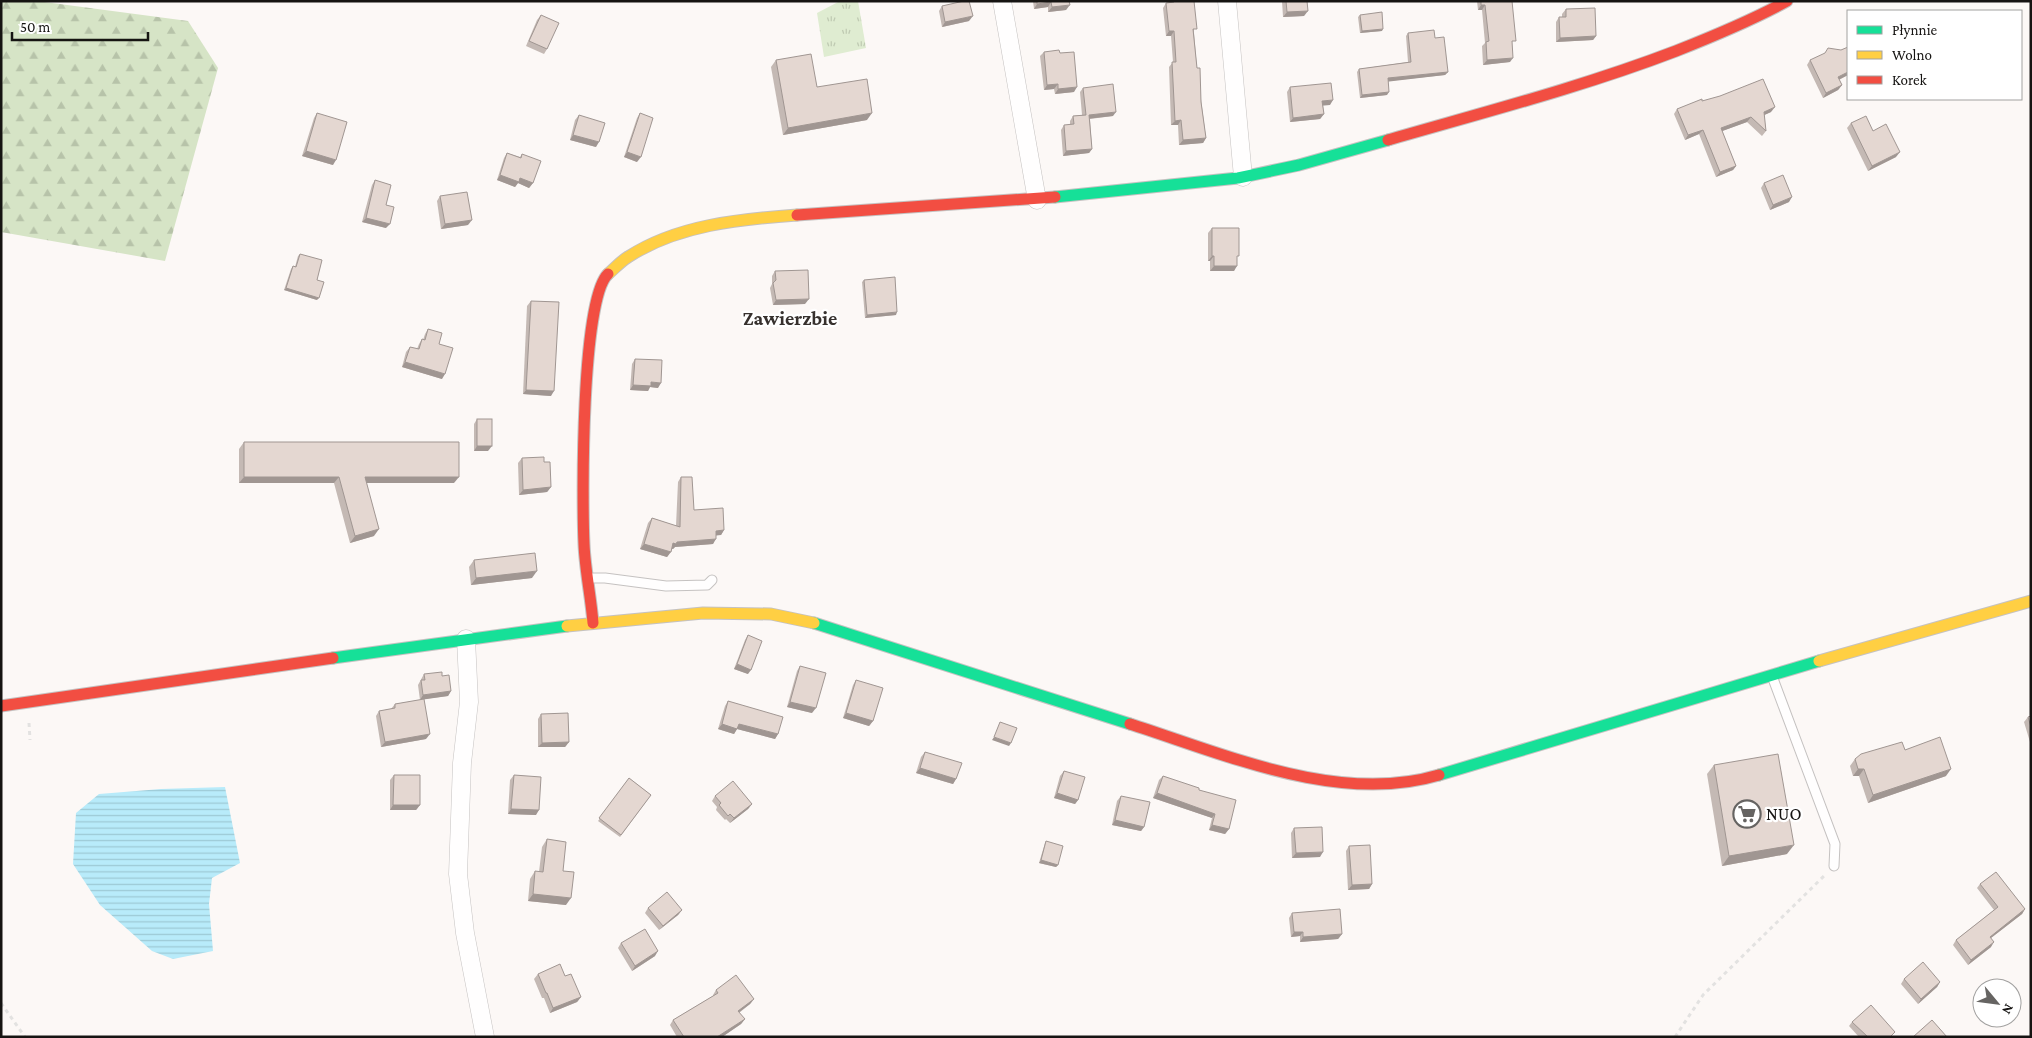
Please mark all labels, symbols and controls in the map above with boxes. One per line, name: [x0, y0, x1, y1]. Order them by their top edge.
scale bar: [12, 10, 149, 42]
legend: [1847, 10, 2022, 100]
text: 50 m: [20, 19, 50, 35]
text: Płynnie: [1892, 22, 1938, 39]
text: Wolno: [1892, 47, 1932, 63]
text: Korek: [1892, 72, 1927, 88]
district label: Zawierzbie: [743, 307, 837, 329]
supermarket icon: NUO: [1732, 799, 1762, 829]
place label: NUO: [1766, 804, 1802, 824]
north arrow: [1972, 978, 2022, 1028]
text: N: [1999, 1001, 2018, 1018]

